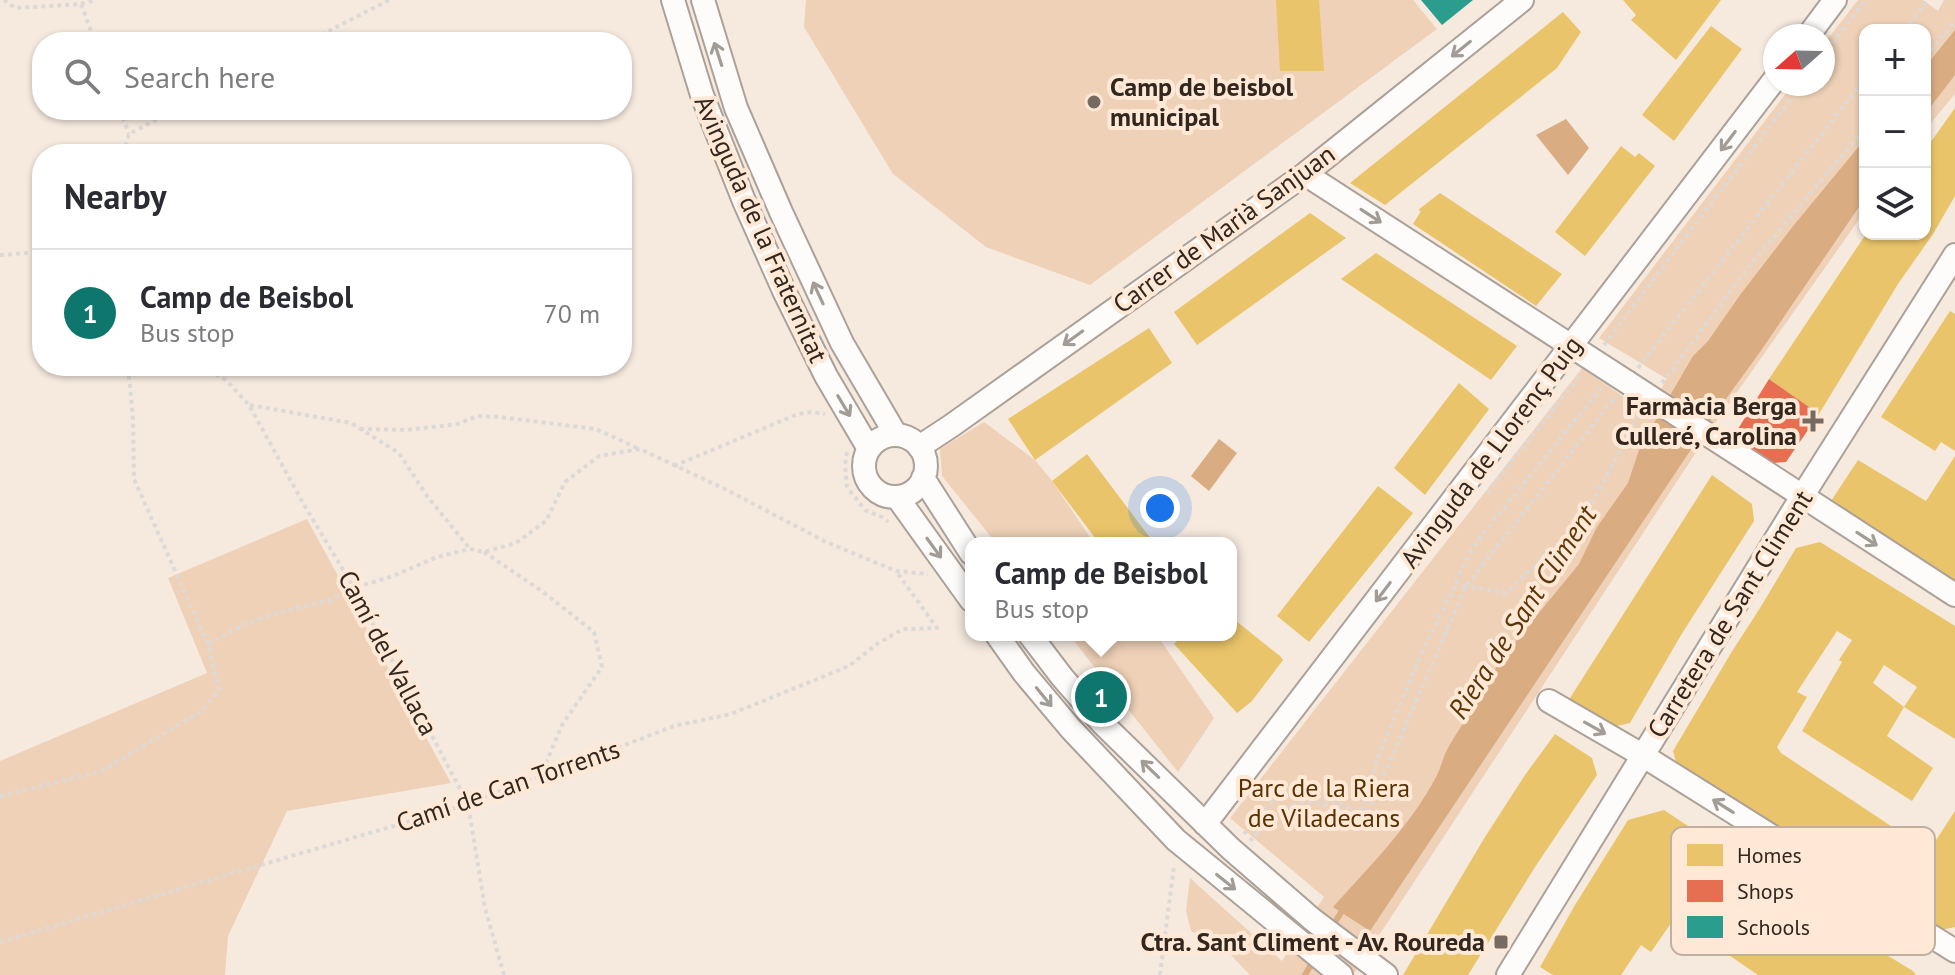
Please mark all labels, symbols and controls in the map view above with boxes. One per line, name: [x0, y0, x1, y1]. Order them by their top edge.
north arrow: [1763, 24, 1835, 96]
map controls: [1859, 24, 1931, 240]
button: +: [1859, 24, 1931, 96]
search box: [32, 32, 632, 120]
one-way arrow: [1451, 40, 1472, 58]
one-way arrow: [710, 41, 725, 66]
icon: search: [60, 54, 104, 98]
text: Search here: [124, 57, 275, 96]
place label: Camp de beisbol municipal: [1110, 70, 1294, 133]
street label: Avinguda de la Fraternitat: [688, 90, 835, 368]
marker: Camp de beisbol municipal: [1085, 93, 1103, 111]
button: −: [1859, 96, 1931, 168]
one-way arrow: [1719, 130, 1736, 151]
street label: Carrer de Marià Sanjuan: [1106, 137, 1341, 320]
button: layers: [1859, 168, 1931, 240]
text: Nearby: [64, 174, 166, 218]
one-way arrow: [1359, 207, 1381, 224]
text: Camp de Beisbol: [140, 277, 353, 316]
one-way arrow: [810, 282, 825, 306]
text: 1: [83, 297, 97, 330]
text: 70 m: [544, 297, 600, 330]
text: Bus stop: [140, 316, 235, 349]
one-way arrow: [1063, 329, 1084, 346]
street label: Avinguda de Llorenç Puig: [1393, 329, 1589, 574]
place label: Farmàcia Berga Culleré, Carolina: [1615, 389, 1797, 452]
one-way arrow: [836, 394, 852, 417]
marker: Farmàcia Berga Culleré, Carolina: [1804, 412, 1822, 430]
street label: Carretera de Sant Climent: [1640, 483, 1819, 744]
your location: [1140, 488, 1180, 528]
water label: Riera de Sant Climent: [1439, 497, 1605, 725]
one-way arrow: [1855, 532, 1878, 548]
one-way arrow: [926, 537, 942, 559]
popup: [965, 537, 1237, 641]
text: Camp de Beisbol: [995, 553, 1207, 592]
street label: Camí del Vallaca: [331, 565, 446, 741]
one-way arrow: [1375, 581, 1392, 603]
text: Bus stop: [995, 592, 1089, 625]
pin: 1: [1075, 667, 1127, 727]
one-way arrow: [1035, 686, 1053, 707]
one-way arrow: [1583, 720, 1607, 736]
street label: Camí de Can Torrents: [392, 732, 624, 839]
one-way arrow: [1141, 760, 1160, 779]
park label: Parc de la Riera de Viladecans: [1238, 771, 1410, 834]
one-way arrow: [1712, 797, 1734, 814]
legend: [1671, 827, 1935, 955]
text: Homes: [1737, 841, 1802, 869]
one-way arrow: [1215, 873, 1236, 891]
text: Shops: [1737, 877, 1794, 905]
text: Schools: [1737, 913, 1810, 941]
place label: Ctra. Sant Climent - Av. Roureda: [1141, 925, 1485, 958]
marker: Ctra. Sant Climent - Av. Roureda: [1492, 933, 1510, 951]

